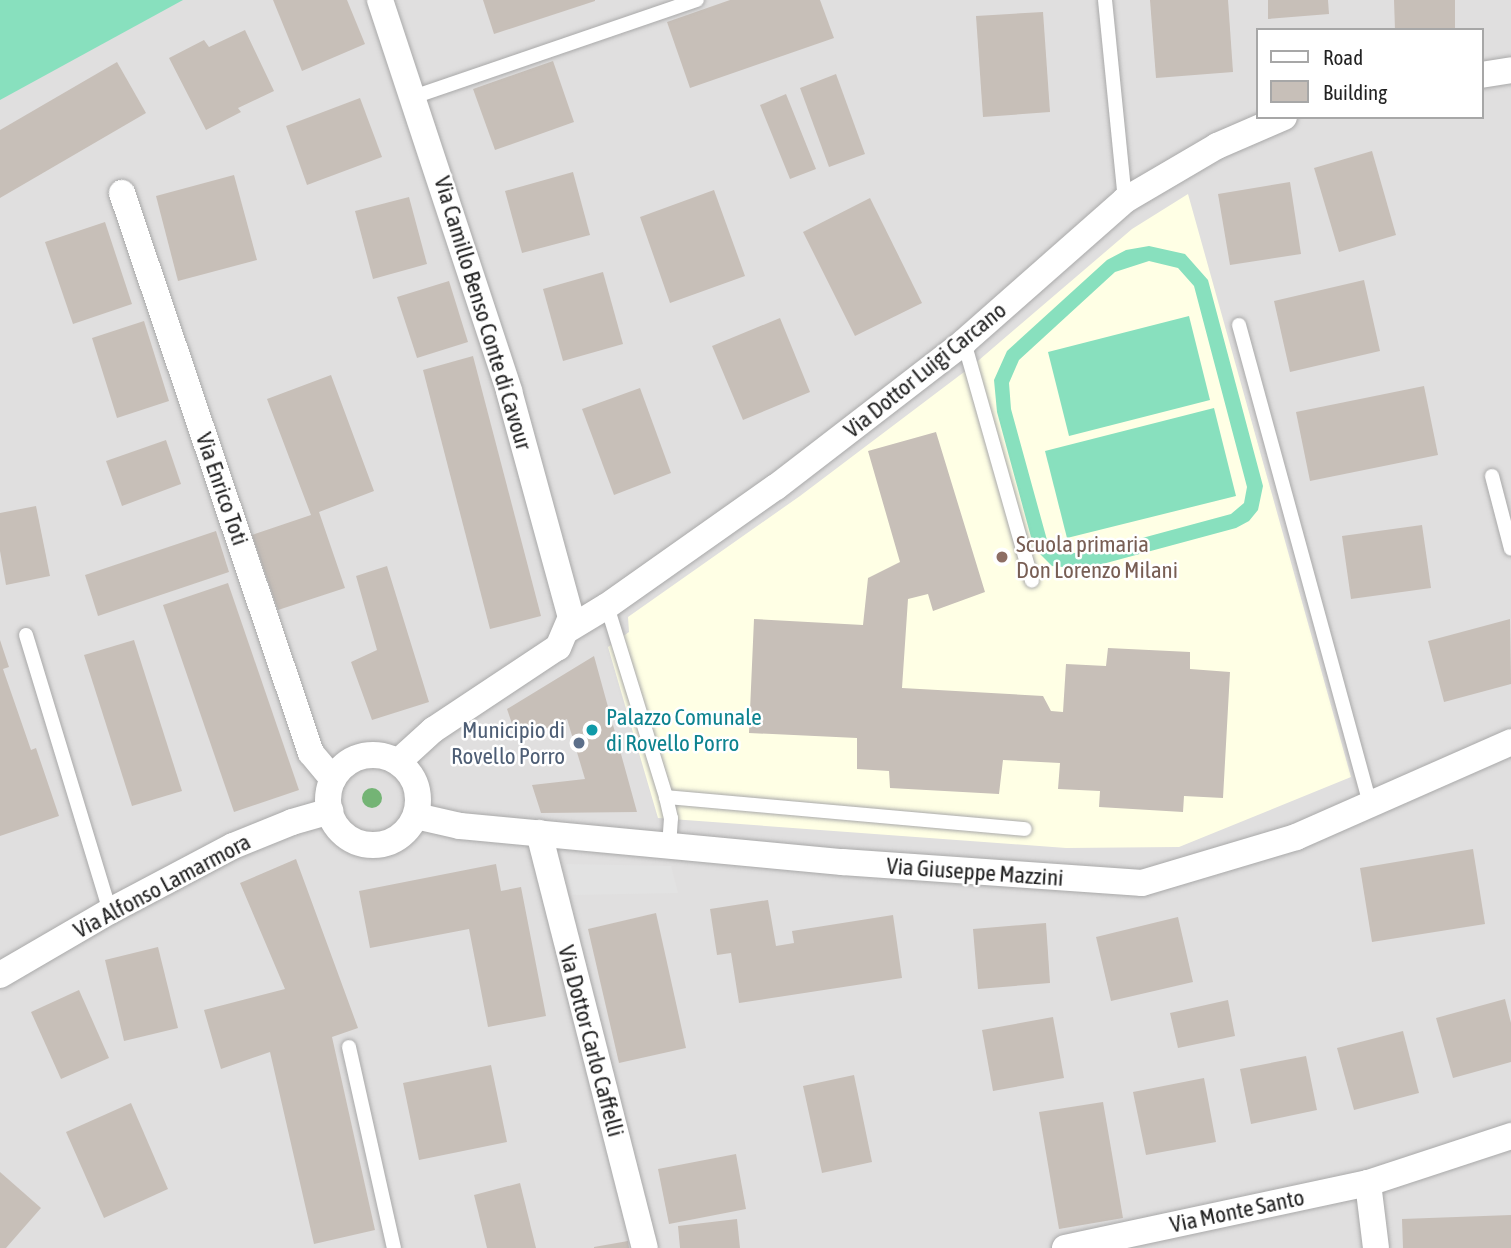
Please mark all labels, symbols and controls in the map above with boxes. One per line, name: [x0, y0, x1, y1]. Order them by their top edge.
legend: [1256, 28, 1483, 119]
text: Road: [1323, 45, 1363, 69]
text: Building: [1323, 80, 1387, 104]
street label: Via Camillo Benso Conte di Cavour: [428, 173, 538, 453]
street label: Via Dottor Luigi Carcano: [838, 296, 1012, 444]
street label: Via Enrico Toti: [190, 429, 254, 549]
place label: Scuola primaria Don Lorenzo Milani: [1016, 530, 1178, 584]
marker: Scuola primaria Don Lorenzo Milani: [994, 549, 1010, 565]
place label: Palazzo Comunale di Rovello Porro: [606, 703, 762, 757]
place label: Municipio di Rovello Porro: [451, 716, 565, 770]
marker: Palazzo Comunale di Rovello Porro: [584, 722, 600, 738]
marker: Municipio di Rovello Porro: [571, 735, 587, 751]
street label: Via Alfonso Lamarmora: [69, 828, 255, 944]
street label: Via Giuseppe Mazzini: [886, 852, 1064, 892]
street label: Via Dottor Carlo Caffelli: [552, 942, 630, 1140]
street label: Via Monte Santo: [1167, 1183, 1307, 1239]

